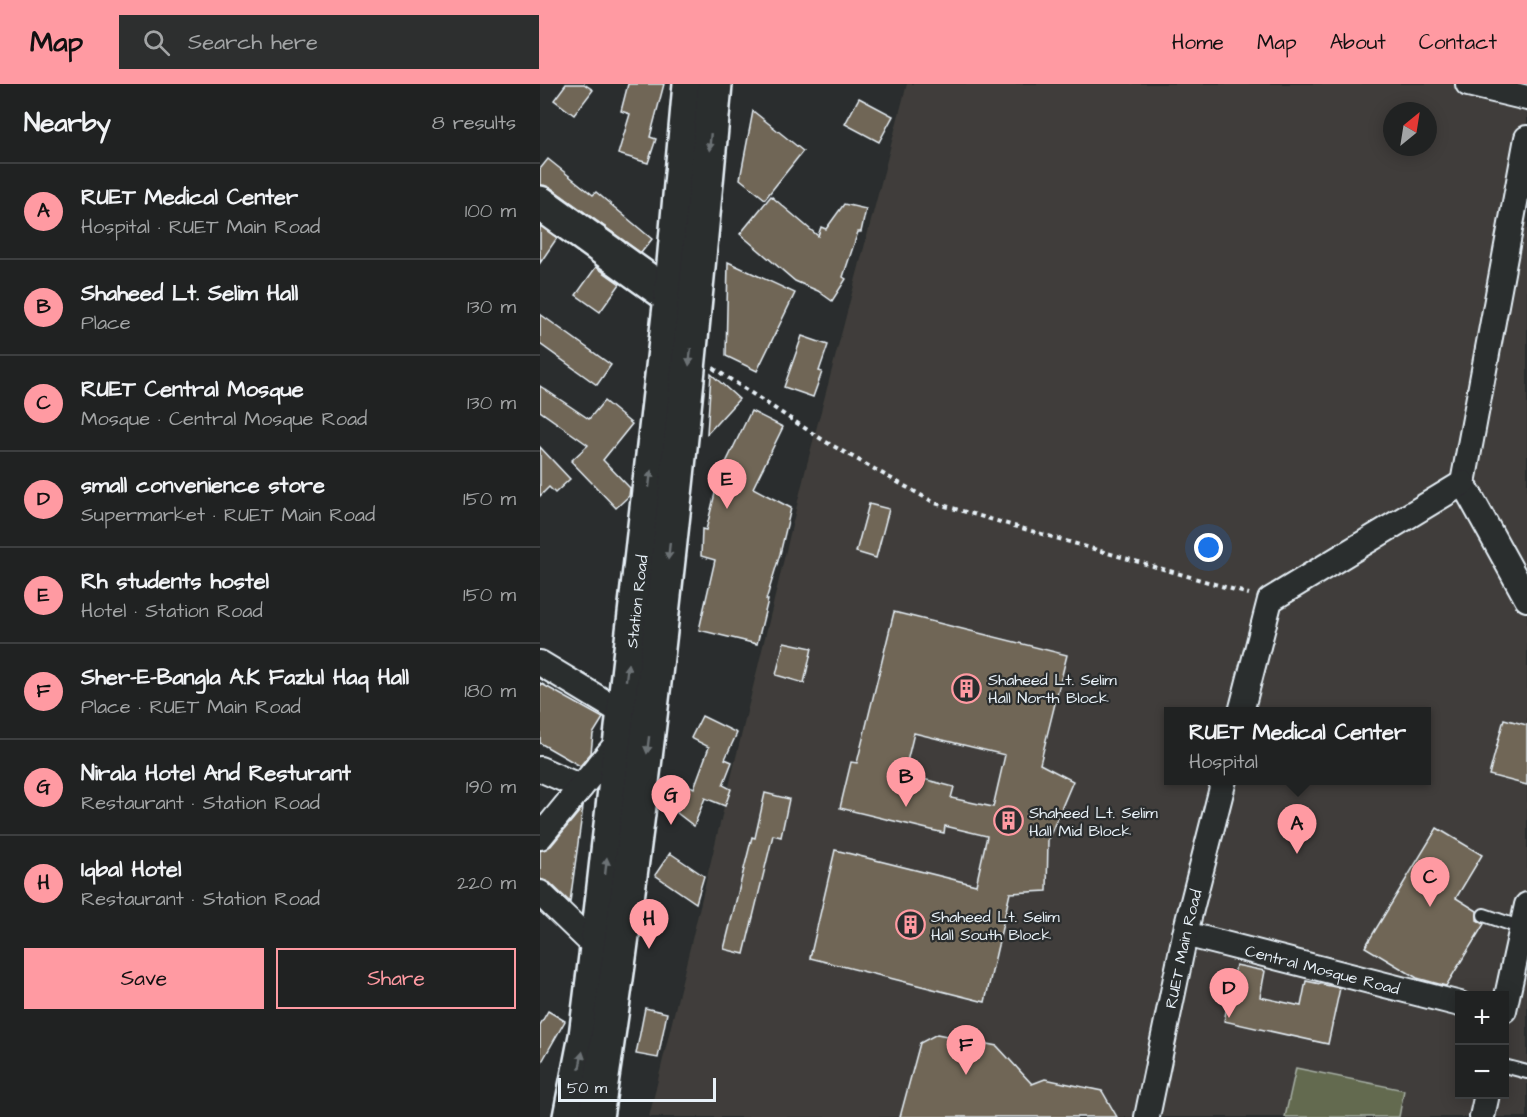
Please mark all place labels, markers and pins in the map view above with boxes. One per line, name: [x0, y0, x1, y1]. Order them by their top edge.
pin: E: [708, 460, 747, 509]
place label: Shaheed Lt. Selim Hall North Block: [988, 669, 1117, 709]
building icon: Shaheed Lt. Selim Hall North Block: [951, 672, 983, 704]
pin: B: [886, 758, 926, 807]
pin: G: [652, 776, 690, 825]
place label: Shaheed Lt. Selim Hall Mid Block: [1029, 802, 1158, 842]
pin: A: [1278, 804, 1317, 854]
building icon: Shaheed Lt. Selim Hall Mid Block: [992, 805, 1024, 837]
pin: C: [1410, 858, 1450, 907]
pin: H: [630, 900, 668, 949]
place label: Shaheed Lt. Selim Hall South Block: [931, 906, 1060, 946]
building icon: Shaheed Lt. Selim Hall South Block: [894, 909, 926, 941]
pin: D: [1210, 968, 1248, 1018]
pin: F: [946, 1026, 986, 1075]

